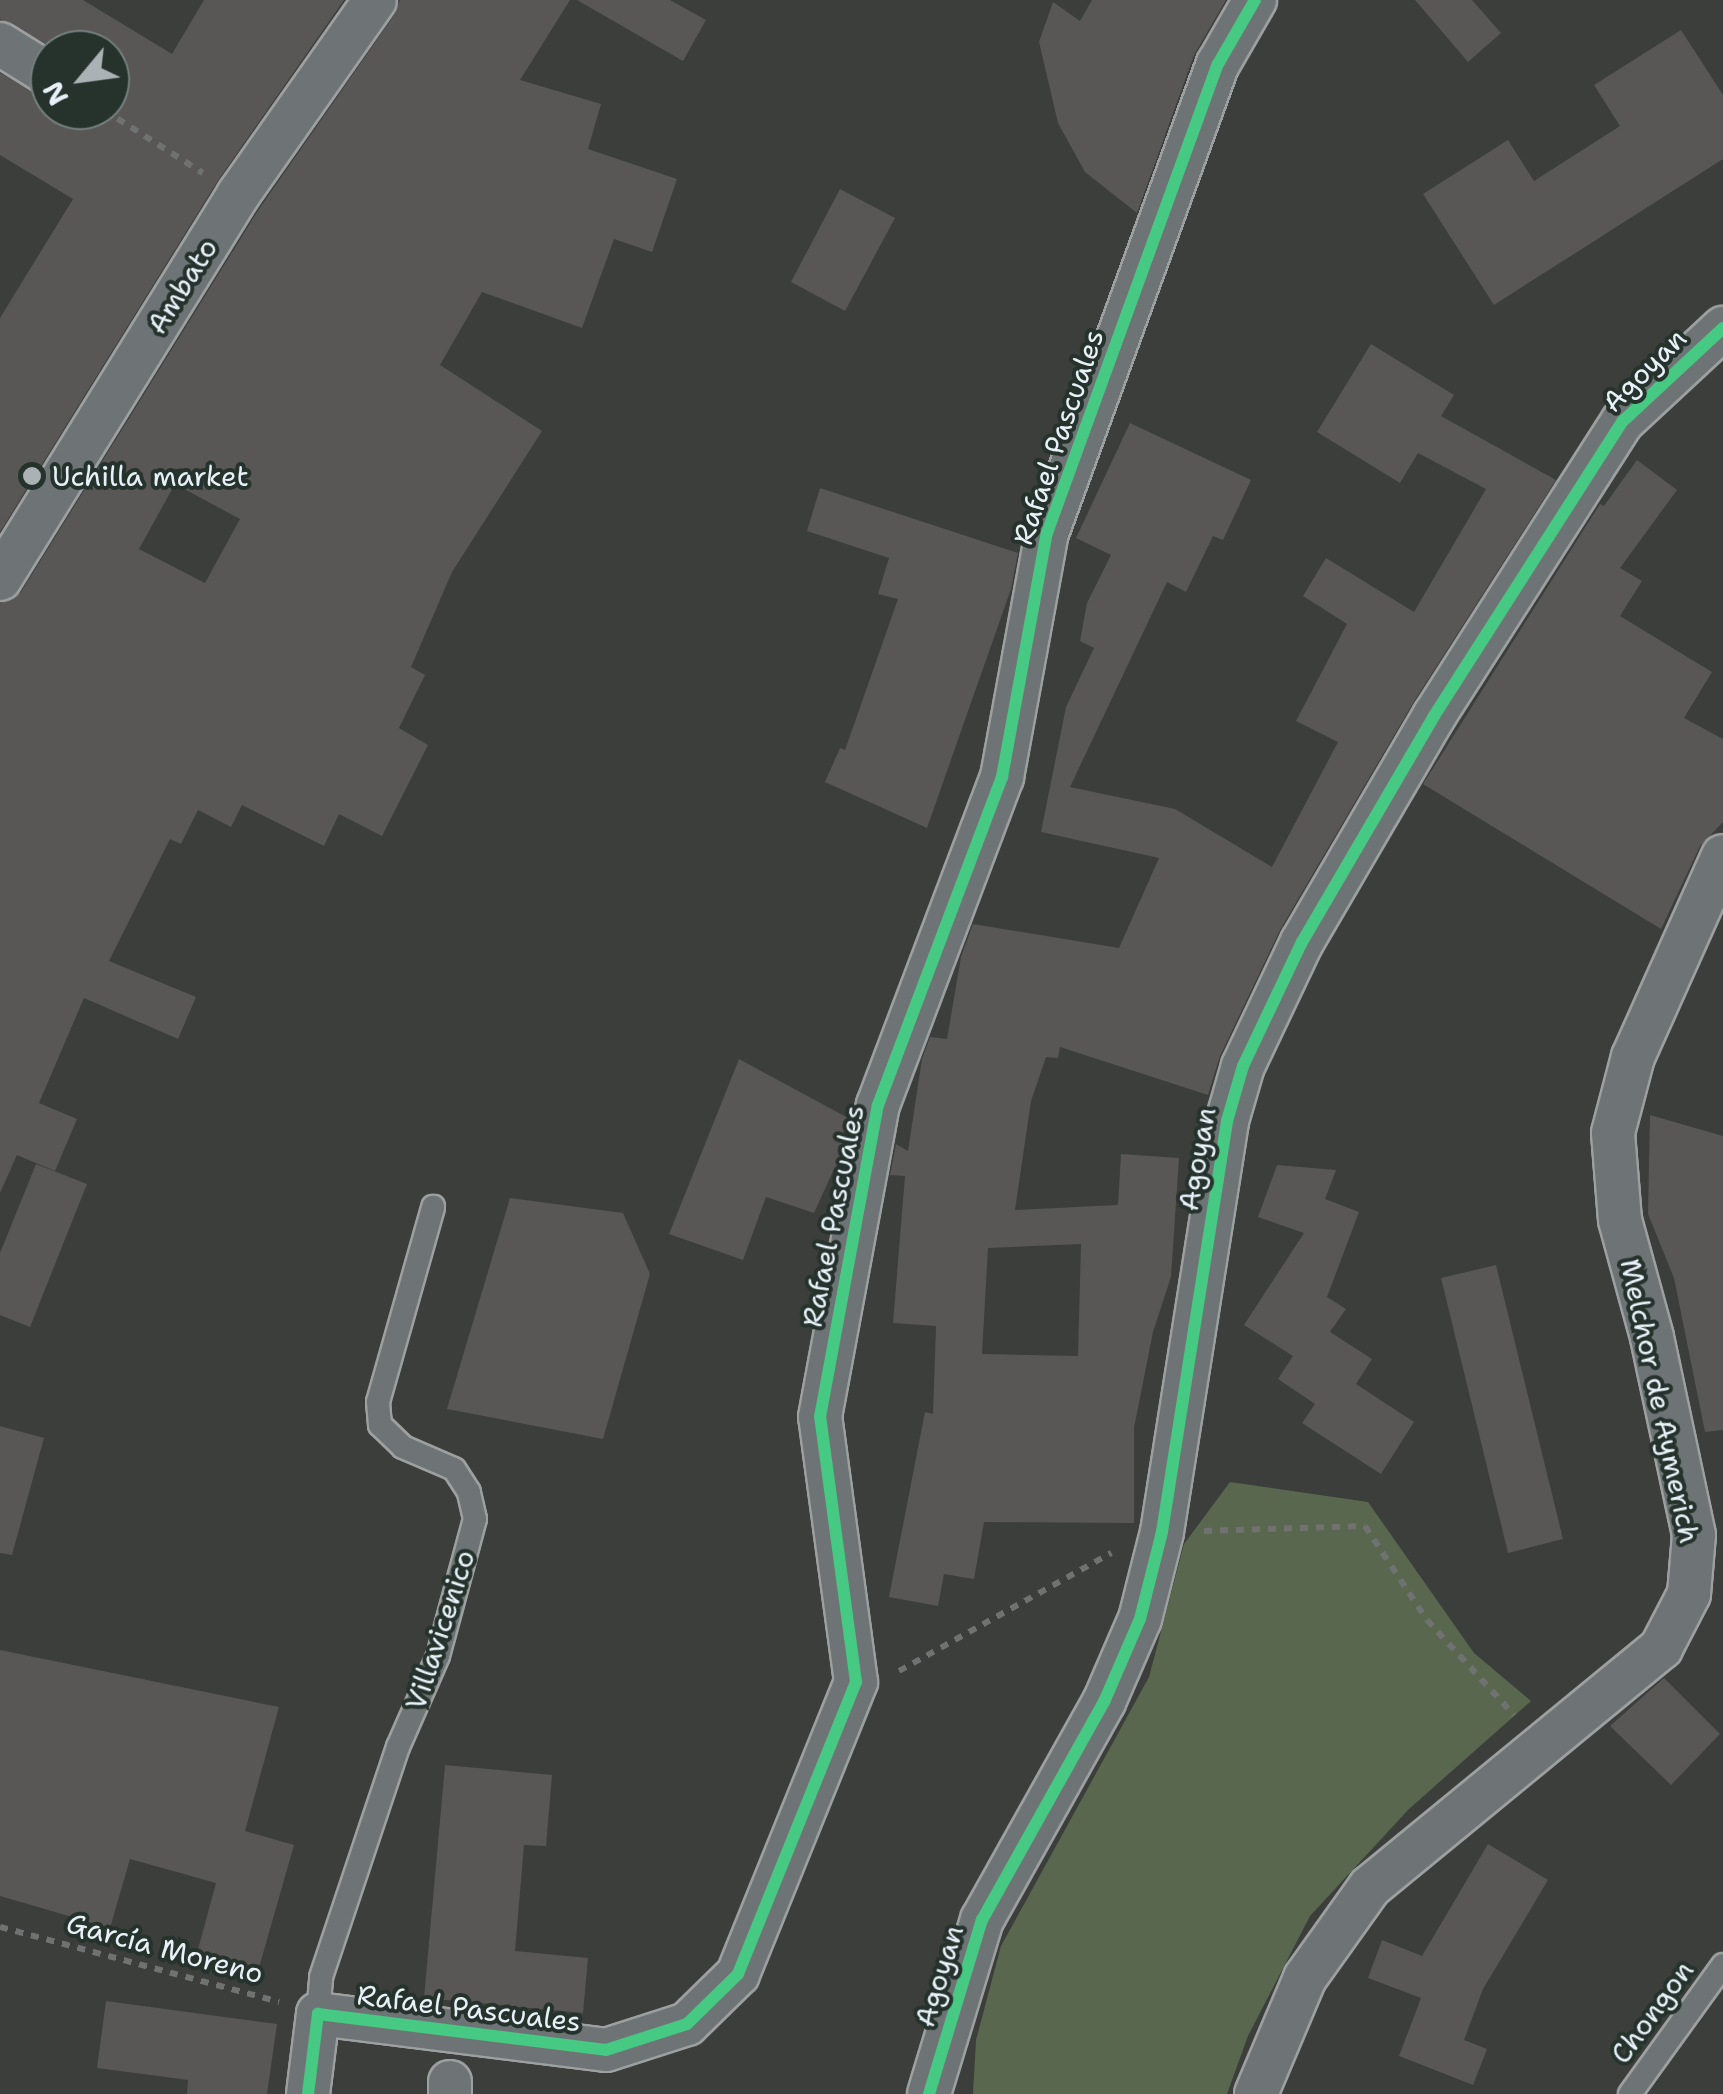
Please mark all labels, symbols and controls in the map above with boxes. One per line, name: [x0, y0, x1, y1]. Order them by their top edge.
north arrow: [30, 30, 130, 130]
text: N: [34, 75, 78, 112]
street label: Ambato: [140, 232, 224, 340]
street label: Agoyan: [1595, 321, 1693, 419]
street label: Rafael Pascuales: [1005, 325, 1111, 549]
place label: Uchilla market: [52, 459, 249, 493]
marker: Uchilla market: [21, 465, 43, 487]
street label: Rafael Pascuales: [795, 1102, 871, 1330]
street label: Agoyan: [1171, 1105, 1223, 1213]
street label: Melchor de Aymerich: [1613, 1256, 1707, 1546]
street label: Villavicenico: [398, 1546, 482, 1714]
street label: García Moreno: [63, 1906, 267, 1990]
street label: Agoyan: [908, 1921, 970, 2031]
street label: Chongon: [1604, 1954, 1700, 2070]
street label: Rafael Pascuales: [355, 1978, 583, 2038]

